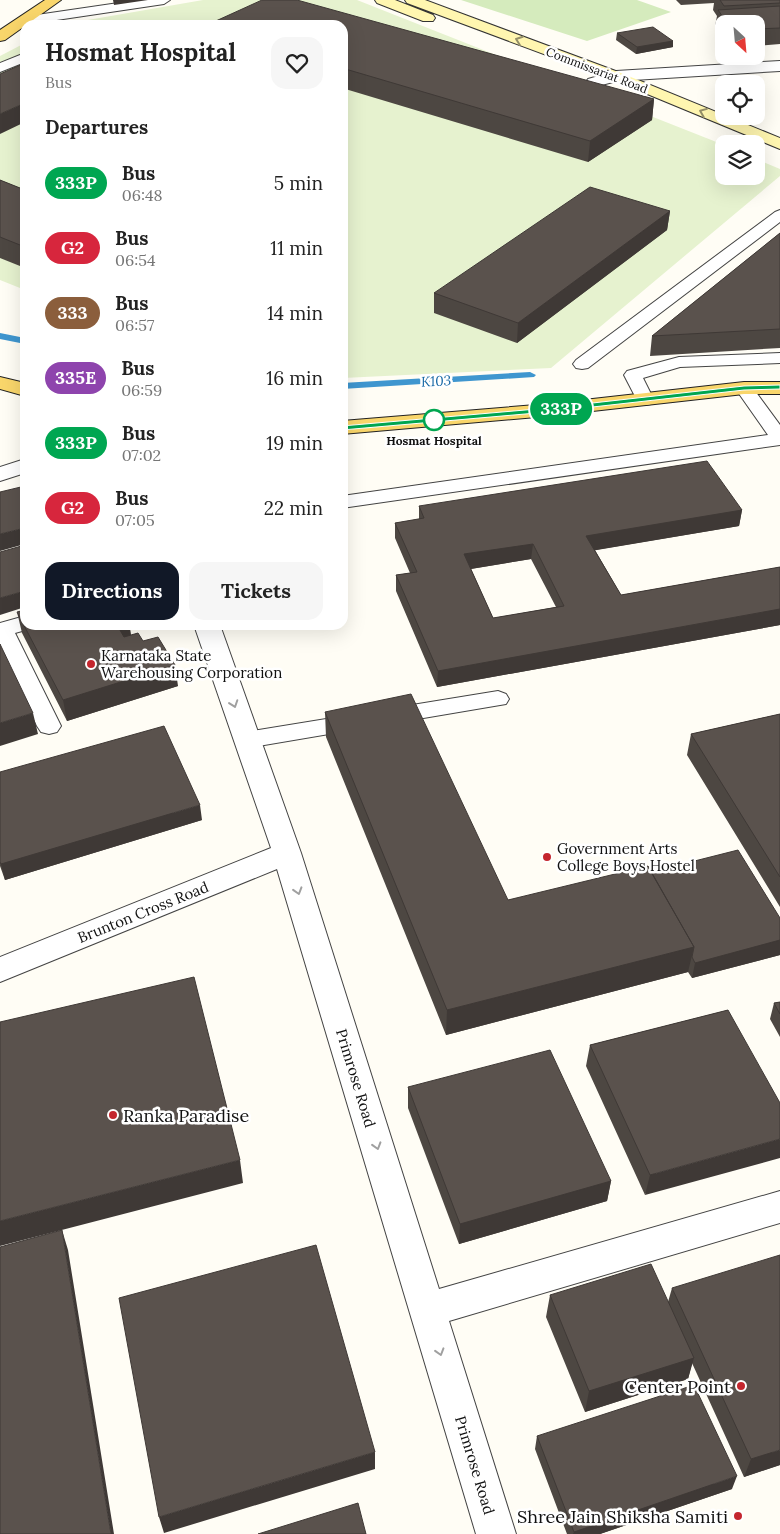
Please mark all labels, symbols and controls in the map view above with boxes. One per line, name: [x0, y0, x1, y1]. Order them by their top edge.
north arrow: [715, 15, 765, 65]
map controls: [715, 15, 765, 185]
one-way arrow: [515, 36, 524, 46]
text: Hosmat Hospital: [45, 37, 236, 68]
button: heart: [271, 37, 323, 89]
street label: Commissariat Road: [544, 44, 650, 96]
text: Bus: [45, 72, 72, 92]
button: locate: [715, 75, 765, 125]
one-way arrow: [699, 108, 708, 118]
text: Departures: [45, 115, 148, 139]
button: layers: [715, 135, 765, 185]
text: Bus: [122, 161, 155, 185]
text: 333P: [55, 171, 97, 194]
text: 5 min: [274, 171, 323, 195]
text: 06:48: [122, 185, 163, 205]
text: Bus: [115, 226, 148, 250]
text: G2: [61, 236, 84, 259]
text: 11 min: [270, 236, 323, 260]
text: 06:54: [115, 250, 156, 270]
text: Bus: [115, 291, 148, 315]
text: 333: [57, 301, 88, 324]
text: 14 min: [267, 301, 323, 325]
text: 06:57: [115, 315, 154, 335]
text: Bus: [121, 356, 155, 380]
text: 335E: [55, 366, 96, 389]
text: 16 min: [266, 366, 323, 390]
water label: K103: [420, 371, 452, 391]
text: 06:59: [121, 380, 162, 400]
line badge: 333P: [526, 393, 596, 425]
text: 333P: [540, 397, 582, 420]
marker: Hosmat Hospital: [423, 409, 445, 431]
text: Bus: [122, 421, 155, 445]
text: 333P: [55, 431, 97, 454]
text: 19 min: [266, 431, 323, 455]
place label: Hosmat Hospital: [386, 433, 482, 448]
text: 07:02: [122, 445, 161, 465]
text: Bus: [115, 486, 148, 510]
text: G2: [61, 496, 84, 519]
text: 22 min: [264, 496, 323, 520]
text: 07:05: [115, 510, 155, 530]
button: Directions: [45, 562, 179, 620]
button: Tickets: [189, 562, 323, 620]
place label: Karnataka State Warehousing Corporation: [101, 646, 282, 682]
marker: Karnataka State Warehousing Corporation: [85, 658, 97, 670]
one-way arrow: [229, 699, 239, 708]
place label: Government Arts College Boys Hostel: [557, 839, 695, 875]
marker: Government Arts College Boys Hostel: [541, 851, 553, 863]
street label: Brunton Cross Road: [75, 877, 211, 947]
one-way arrow: [293, 886, 303, 894]
street label: Primrose Road: [332, 1026, 380, 1130]
place label: Ranka Paradise: [123, 1104, 249, 1127]
marker: Ranka Paradise: [107, 1109, 119, 1121]
one-way arrow: [372, 1142, 382, 1150]
one-way arrow: [435, 1347, 445, 1356]
place label: Center Point: [625, 1375, 731, 1398]
marker: Center Point: [735, 1380, 747, 1392]
street label: Primrose Road: [451, 1413, 499, 1517]
place label: Shree Jain Shiksha Samiti: [517, 1505, 728, 1528]
marker: Shree Jain Shiksha Samiti: [732, 1510, 744, 1522]

